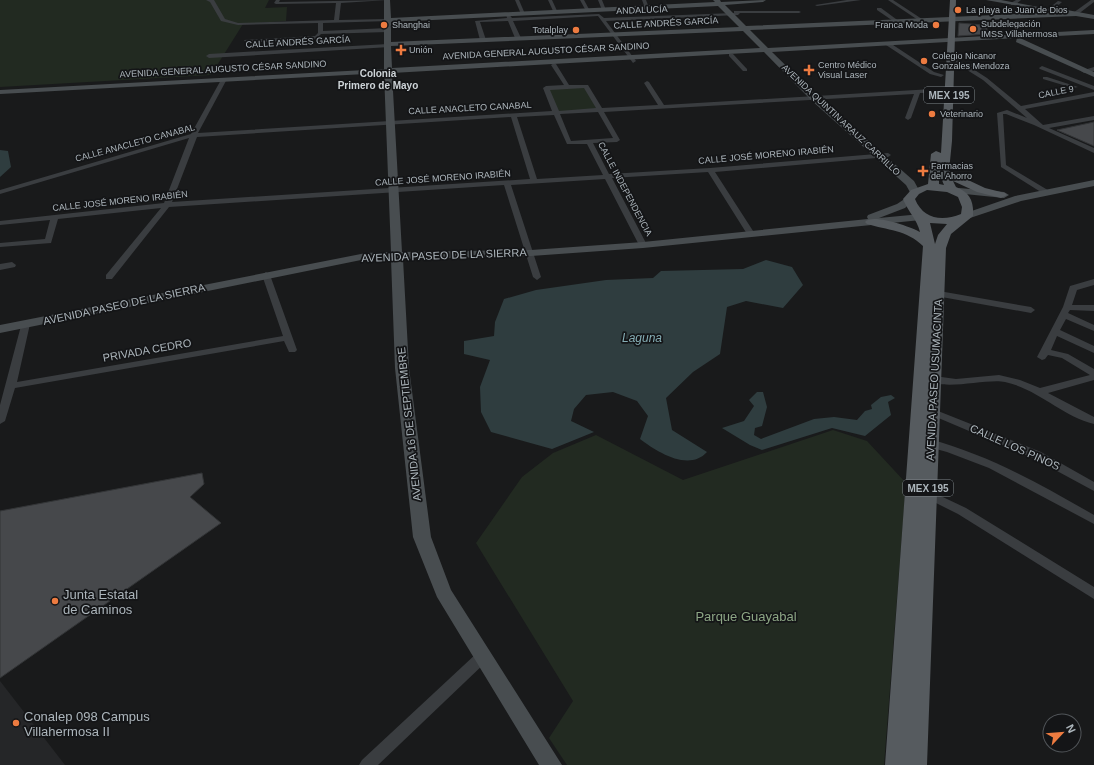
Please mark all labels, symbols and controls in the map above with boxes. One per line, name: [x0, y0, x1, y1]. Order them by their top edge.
street label: ANDALUCÍA: [616, 4, 668, 16]
marker: La playa de Juan de Dios: [953, 5, 963, 15]
place label: La playa de Juan de Dios: [966, 5, 1068, 15]
street label: CALLE ANDRÉS GARCÍA: [613, 15, 719, 31]
place label: Subdelegación IMSS Villahermosa: [981, 19, 1057, 39]
marker: Shanghai: [379, 20, 389, 30]
place label: Shanghai: [392, 20, 430, 30]
place label: Franca Moda: [875, 20, 928, 30]
marker: Franca Moda: [931, 20, 941, 30]
marker: Subdelegación IMSS Villahermosa: [968, 24, 978, 34]
place label: Totalplay: [532, 25, 568, 35]
marker: Totalplay: [571, 25, 581, 35]
street label: CALLE ANDRÉS GARCÍA: [245, 34, 351, 50]
street label: AVENIDA GENERAL AUGUSTO CÉSAR SANDINO: [442, 41, 650, 61]
marker: Unión: [396, 45, 406, 55]
place label: Unión: [409, 45, 433, 55]
place label: Colegio Nicanor Gonzales Mendoza: [932, 51, 1010, 71]
marker: Colegio Nicanor Gonzales Mendoza: [919, 56, 929, 66]
street label: AVENIDA GENERAL AUGUSTO CÉSAR SANDINO: [119, 59, 327, 79]
place label: Centro Médico Visual Laser: [818, 60, 877, 80]
street label: AVENIDA QUINTIN ARAUZ CARRILLO: [780, 63, 902, 177]
marker: Centro Médico Visual Laser: [803, 64, 815, 76]
district label: Colonia Primero de Mayo: [338, 68, 418, 91]
street label: CALLE 9: [1037, 84, 1075, 100]
road number: MEX 195: [924, 87, 974, 103]
street label: CALLE ANACLETO CANABAL: [408, 100, 532, 116]
marker: Veterinario: [927, 109, 937, 119]
place label: Veterinario: [940, 109, 983, 119]
street label: CALLE ANACLETO CANABAL: [74, 122, 196, 164]
street label: CALLE INDEPENDENCIA: [596, 140, 654, 238]
street label: CALLE JOSÉ MORENO IRABIÉN: [698, 144, 834, 166]
place label: Farmacias del Ahorro: [931, 161, 974, 181]
marker: Farmacias del Ahorro: [918, 166, 928, 176]
street label: CALLE JOSÉ MORENO IRABIÉN: [375, 168, 511, 188]
street label: CALLE JOSÉ MORENO IRABIÉN: [52, 189, 188, 213]
street label: AVENIDA PASEO DE LA SIERRA: [361, 246, 527, 264]
street label: AVENIDA PASEO DE LA SIERRA: [42, 281, 207, 327]
street label: AVENIDA PASEO USUMACINTA: [924, 298, 944, 461]
water label: Laguna: [622, 331, 662, 345]
street label: PRIVADA CEDRO: [102, 336, 193, 364]
street label: AVENIDA 16 DE SEPTIEMBRE: [395, 347, 423, 501]
street label: CALLE LOS PINOS: [968, 422, 1062, 472]
road number: MEX 195: [903, 480, 953, 496]
place label: Junta Estatal de Caminos: [63, 587, 138, 617]
marker: Junta Estatal de Caminos: [50, 596, 60, 606]
park label: Parque Guayabal: [695, 609, 797, 624]
place label: Conalep 098 Campus Villahermosa II: [24, 709, 150, 739]
north arrow: [1042, 713, 1082, 753]
marker: Conalep 098 Campus Villahermosa II: [11, 718, 21, 728]
text: N: [1064, 722, 1078, 735]

